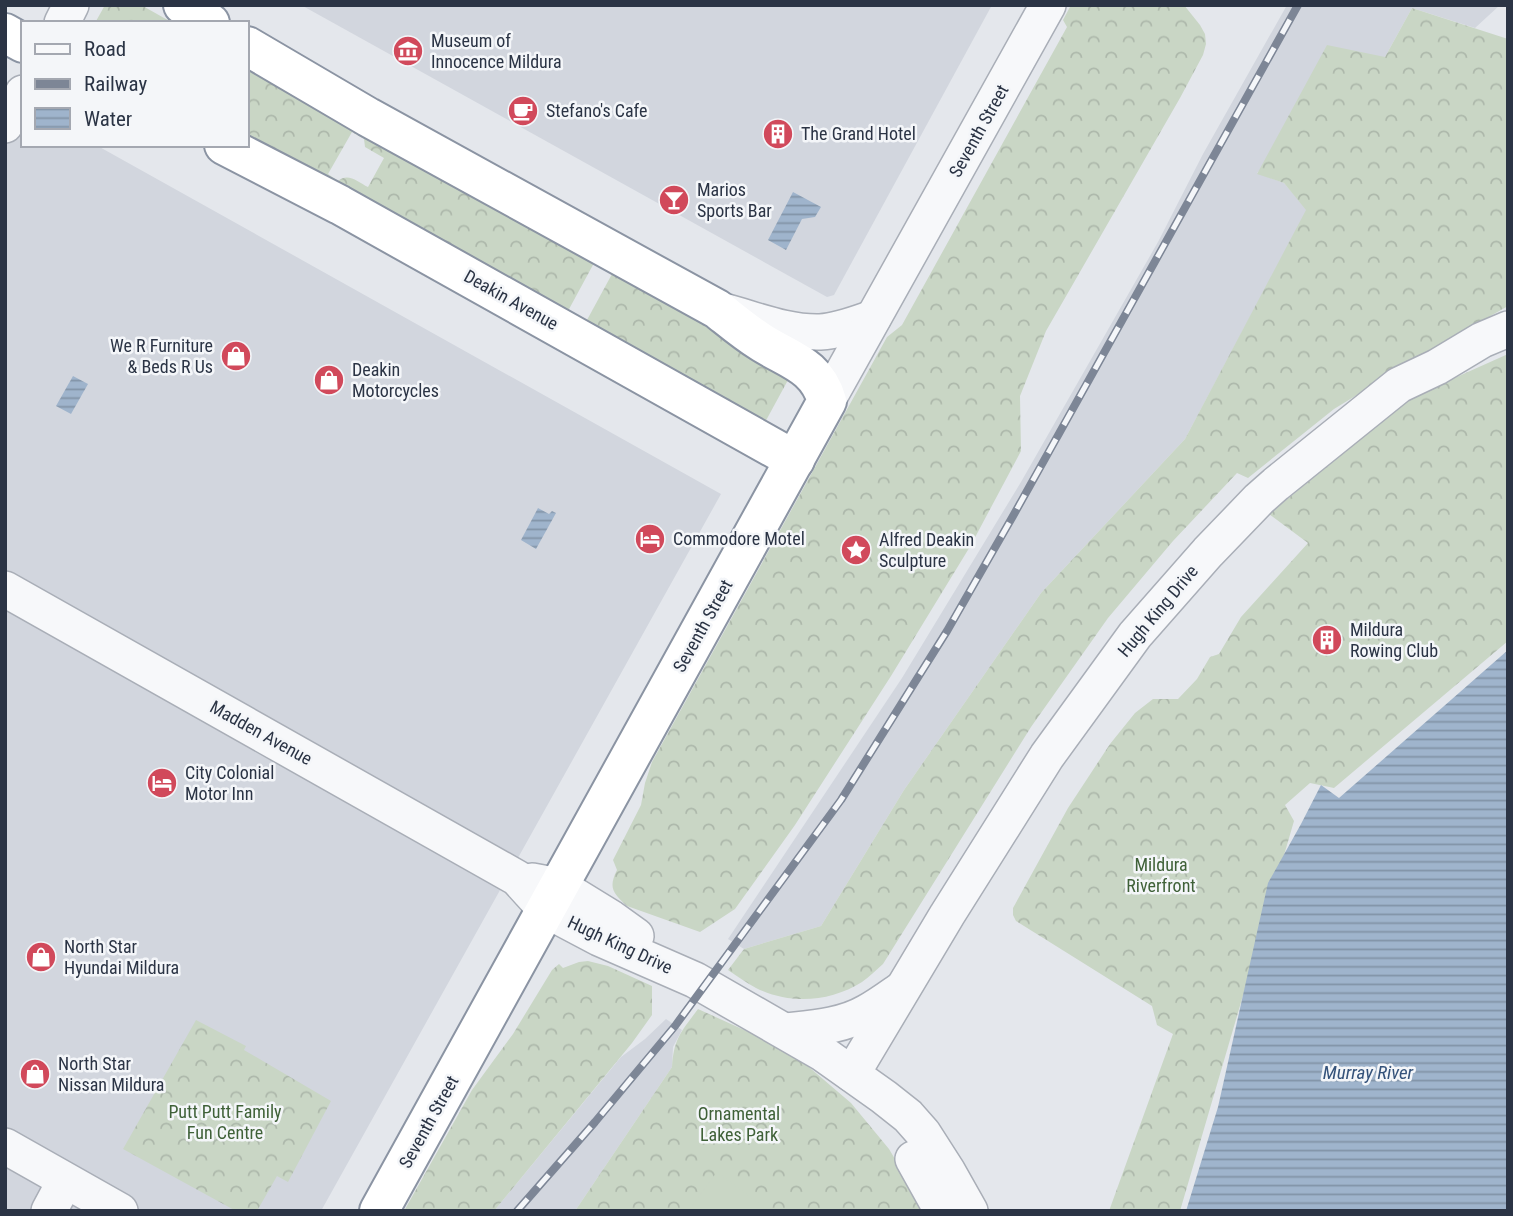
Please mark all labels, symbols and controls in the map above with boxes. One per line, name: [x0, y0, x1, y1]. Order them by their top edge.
legend: [21, 21, 248, 147]
place label: Museum of Innocence Mildura: [431, 30, 562, 72]
museum icon: Museum of Innocence Mildura: [391, 34, 425, 68]
text: Road: [84, 37, 126, 61]
text: Railway: [84, 72, 147, 96]
street label: Seventh Street: [944, 81, 1013, 181]
cafe icon: Stefano's Cafe: [506, 94, 540, 128]
place label: Stefano's Cafe: [546, 100, 648, 121]
text: Water: [84, 107, 132, 131]
building icon: The Grand Hotel: [761, 117, 795, 151]
place label: The Grand Hotel: [801, 123, 916, 144]
place label: Marios Sports Bar: [697, 179, 772, 221]
bar icon: Marios Sports Bar: [657, 183, 691, 217]
street label: Deakin Avenue: [461, 265, 562, 334]
place label: We R Furniture & Beds R Us: [110, 335, 213, 377]
shop icon: We R Furniture & Beds R Us: [219, 339, 253, 373]
place label: Deakin Motorcycles: [352, 359, 439, 401]
shop icon: Deakin Motorcycles: [312, 363, 346, 397]
hotel icon: Commodore Motel: [633, 522, 667, 556]
place label: Commodore Motel: [673, 528, 805, 549]
place label: Alfred Deakin Sculpture: [879, 529, 974, 571]
place icon: Alfred Deakin Sculpture: [839, 533, 873, 567]
street label: Hugh King Drive: [1113, 561, 1202, 661]
street label: Seventh Street: [668, 576, 737, 676]
place label: Mildura Rowing Club: [1350, 619, 1438, 661]
building icon: Mildura Rowing Club: [1310, 623, 1344, 657]
street label: Madden Avenue: [207, 696, 316, 769]
place label: City Colonial Motor Inn: [185, 762, 274, 804]
hotel icon: City Colonial Motor Inn: [145, 766, 179, 800]
park label: Mildura Riverfront: [1126, 854, 1196, 896]
street label: Hugh King Drive: [564, 911, 676, 978]
place label: North Star Hyundai Mildura: [64, 936, 179, 978]
shop icon: North Star Hyundai Mildura: [24, 940, 58, 974]
place label: North Star Nissan Mildura: [58, 1053, 164, 1095]
shop icon: North Star Nissan Mildura: [18, 1057, 52, 1091]
water label: Murray River: [1323, 1061, 1414, 1084]
street label: Seventh Street: [394, 1072, 463, 1172]
park label: Putt Putt Family Fun Centre: [168, 1101, 282, 1143]
park label: Ornamental Lakes Park: [698, 1103, 780, 1145]

